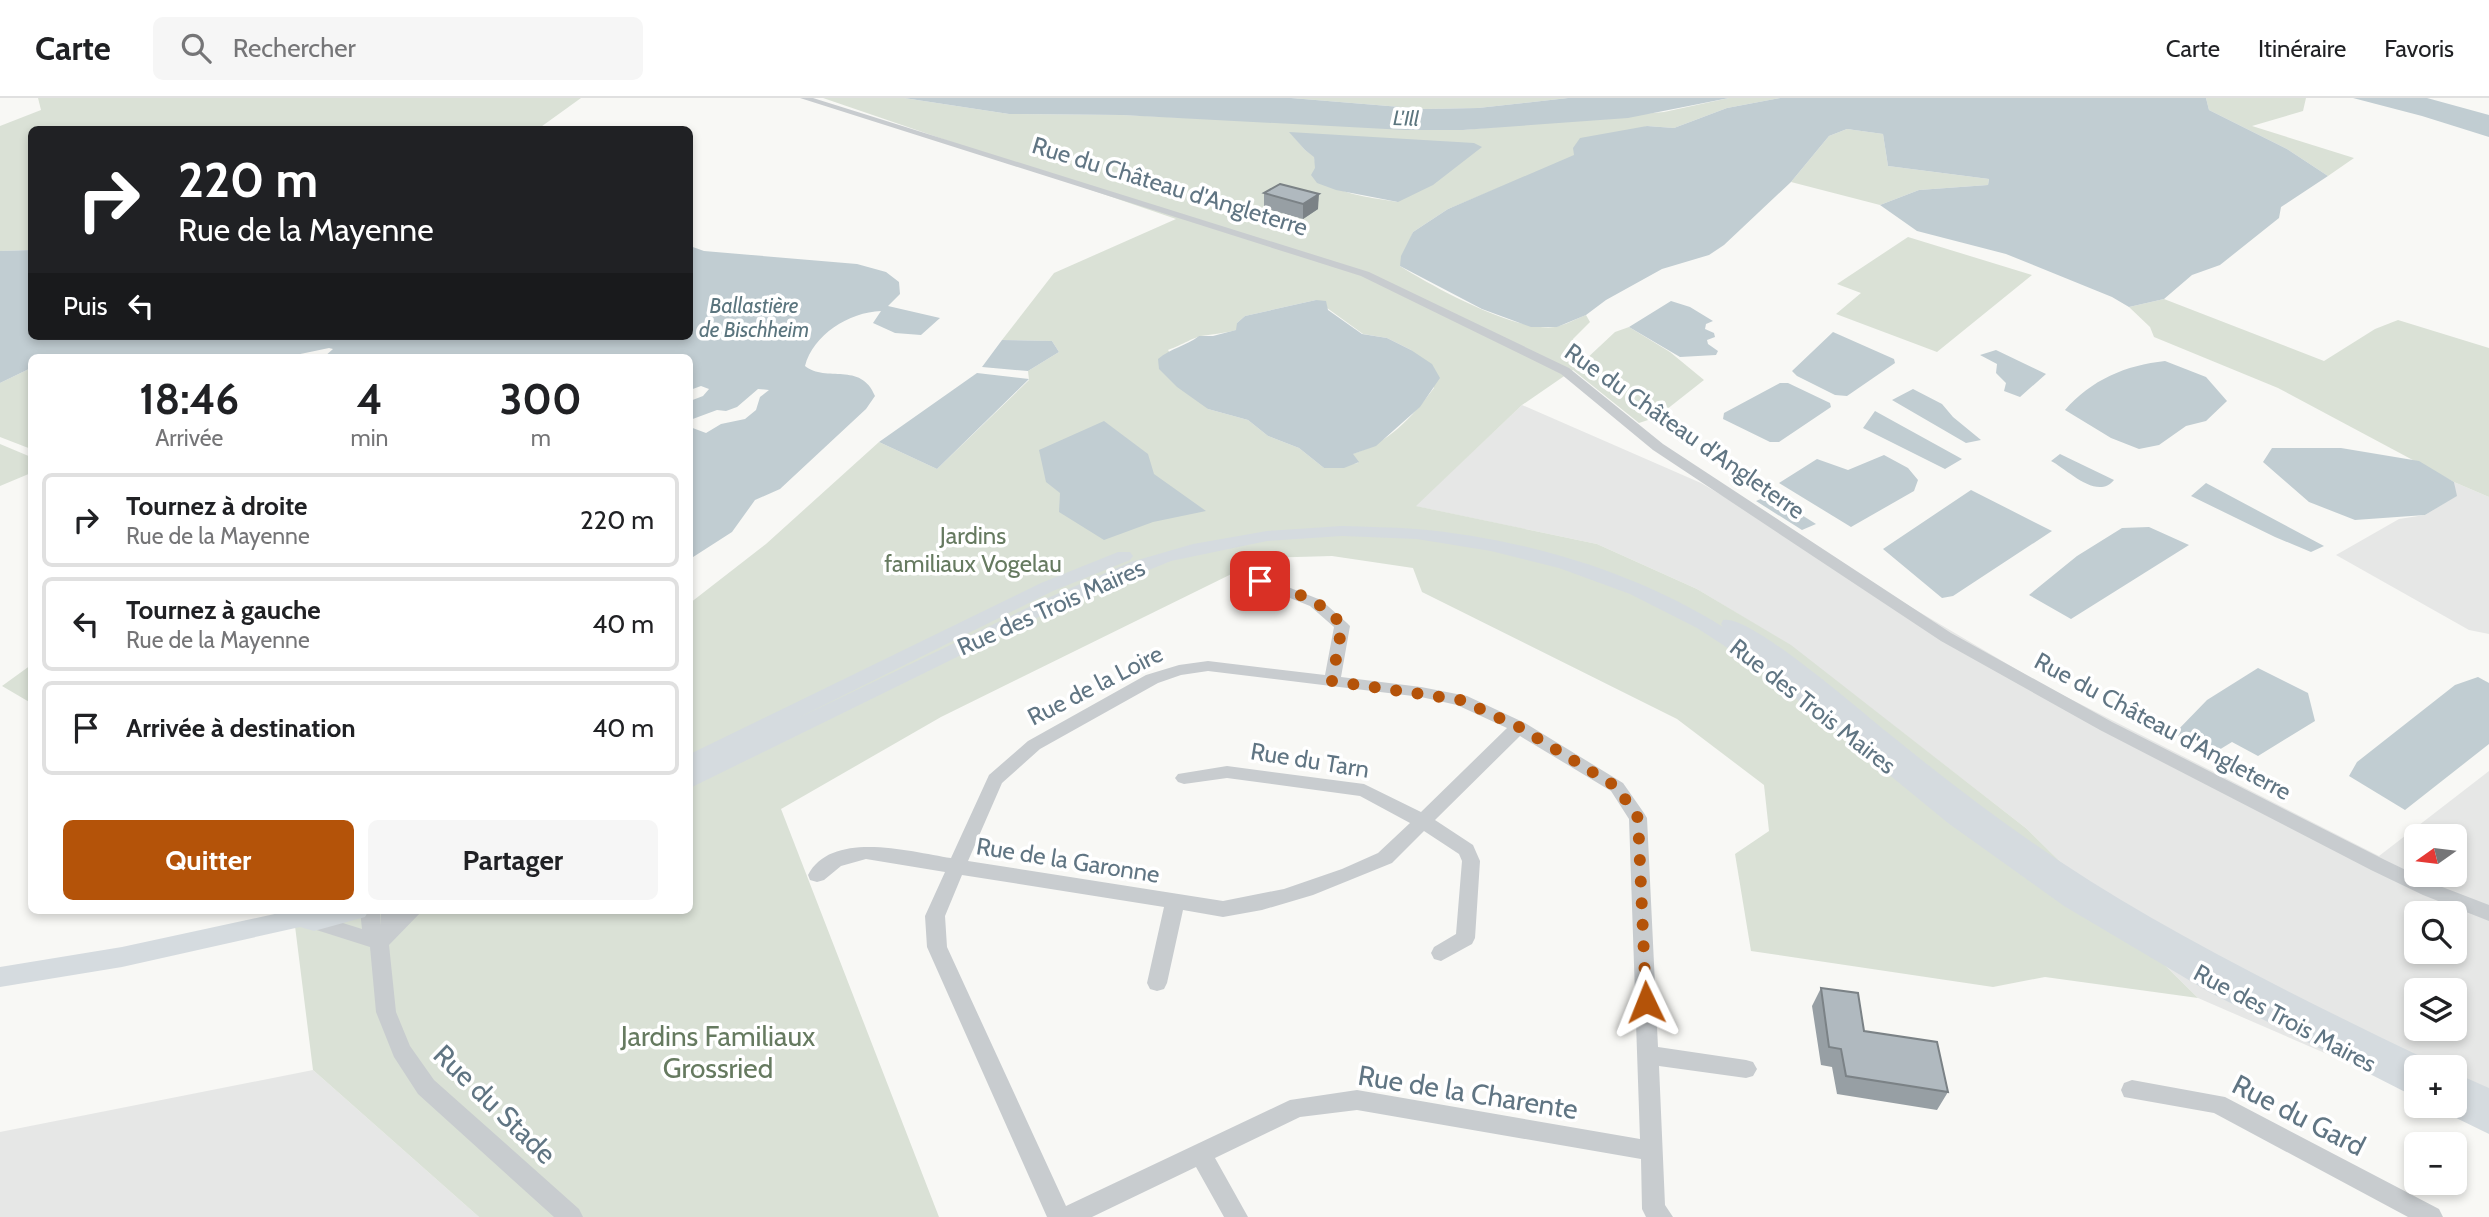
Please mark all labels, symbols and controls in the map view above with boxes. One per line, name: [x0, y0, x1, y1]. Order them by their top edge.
search box: [153, 17, 643, 80]
text: Carte: [35, 28, 111, 68]
icon: search: [177, 29, 215, 67]
text: Rechercher: [233, 32, 356, 64]
text: Carte: [2166, 34, 2220, 63]
text: Itinéraire: [2258, 34, 2346, 63]
text: Favoris: [2384, 34, 2454, 63]
water label: L'Ill: [1393, 105, 1419, 131]
street label: Rue du Château d'Angleterre: [1029, 130, 1311, 242]
text: 220 m: [178, 150, 318, 209]
icon: right: [63, 154, 154, 245]
text: Rue de la Mayenne: [178, 210, 434, 249]
icon: left: [122, 287, 160, 325]
text: Puis: [63, 290, 108, 322]
water label: Ballastière de Bischheim: [699, 293, 809, 342]
street label: Rue du Château d'Angleterre: [1559, 337, 1811, 525]
text: 18:46: [139, 373, 239, 425]
text: 4: [356, 373, 383, 425]
text: 300: [500, 373, 582, 425]
text: Arrivée: [155, 424, 223, 452]
text: min: [351, 424, 388, 452]
text: m: [531, 424, 551, 452]
text: Tournez à droite: [126, 490, 308, 522]
icon: right: [67, 501, 105, 539]
text: 220 m: [580, 504, 654, 536]
park label: Jardins familiaux Vogelau: [884, 521, 1062, 578]
text: Rue de la Mayenne: [126, 522, 310, 550]
pin: [1230, 551, 1290, 611]
street label: Rue des Trois Maires: [953, 553, 1149, 661]
icon: arrive: [1241, 562, 1279, 600]
text: Tournez à gauche: [126, 594, 321, 626]
icon: left: [67, 605, 105, 643]
text: 40 m: [592, 608, 654, 640]
text: Rue de la Mayenne: [126, 626, 310, 654]
street label: Rue des Trois Maires: [1724, 632, 1902, 780]
street label: Rue de la Loire: [1023, 639, 1167, 731]
street label: Rue du Château d'Angleterre: [2030, 646, 2296, 806]
icon: arrive: [67, 709, 105, 747]
text: Arrivée à destination: [126, 712, 356, 744]
text: 40 m: [592, 712, 654, 744]
street label: Rue du Tarn: [1249, 736, 1371, 784]
button: Quitter: [63, 820, 354, 900]
button: Partager: [368, 820, 658, 900]
north arrow: [2404, 824, 2468, 887]
map controls: [2404, 824, 2467, 1195]
street label: Rue de la Garonne: [974, 831, 1162, 889]
button: search: [2404, 901, 2467, 964]
street label: Rue des Trois Maires: [2189, 958, 2381, 1078]
position arrow: [1609, 965, 1683, 1039]
button: layers: [2404, 978, 2467, 1041]
park label: Jardins Familiaux Grossried: [620, 1019, 815, 1085]
street label: Rue du Stade: [427, 1037, 563, 1171]
button: +: [2404, 1055, 2467, 1118]
street label: Rue de la Charente: [1356, 1058, 1580, 1126]
street label: Rue du Gard: [2227, 1067, 2371, 1163]
button: −: [2404, 1132, 2467, 1195]

